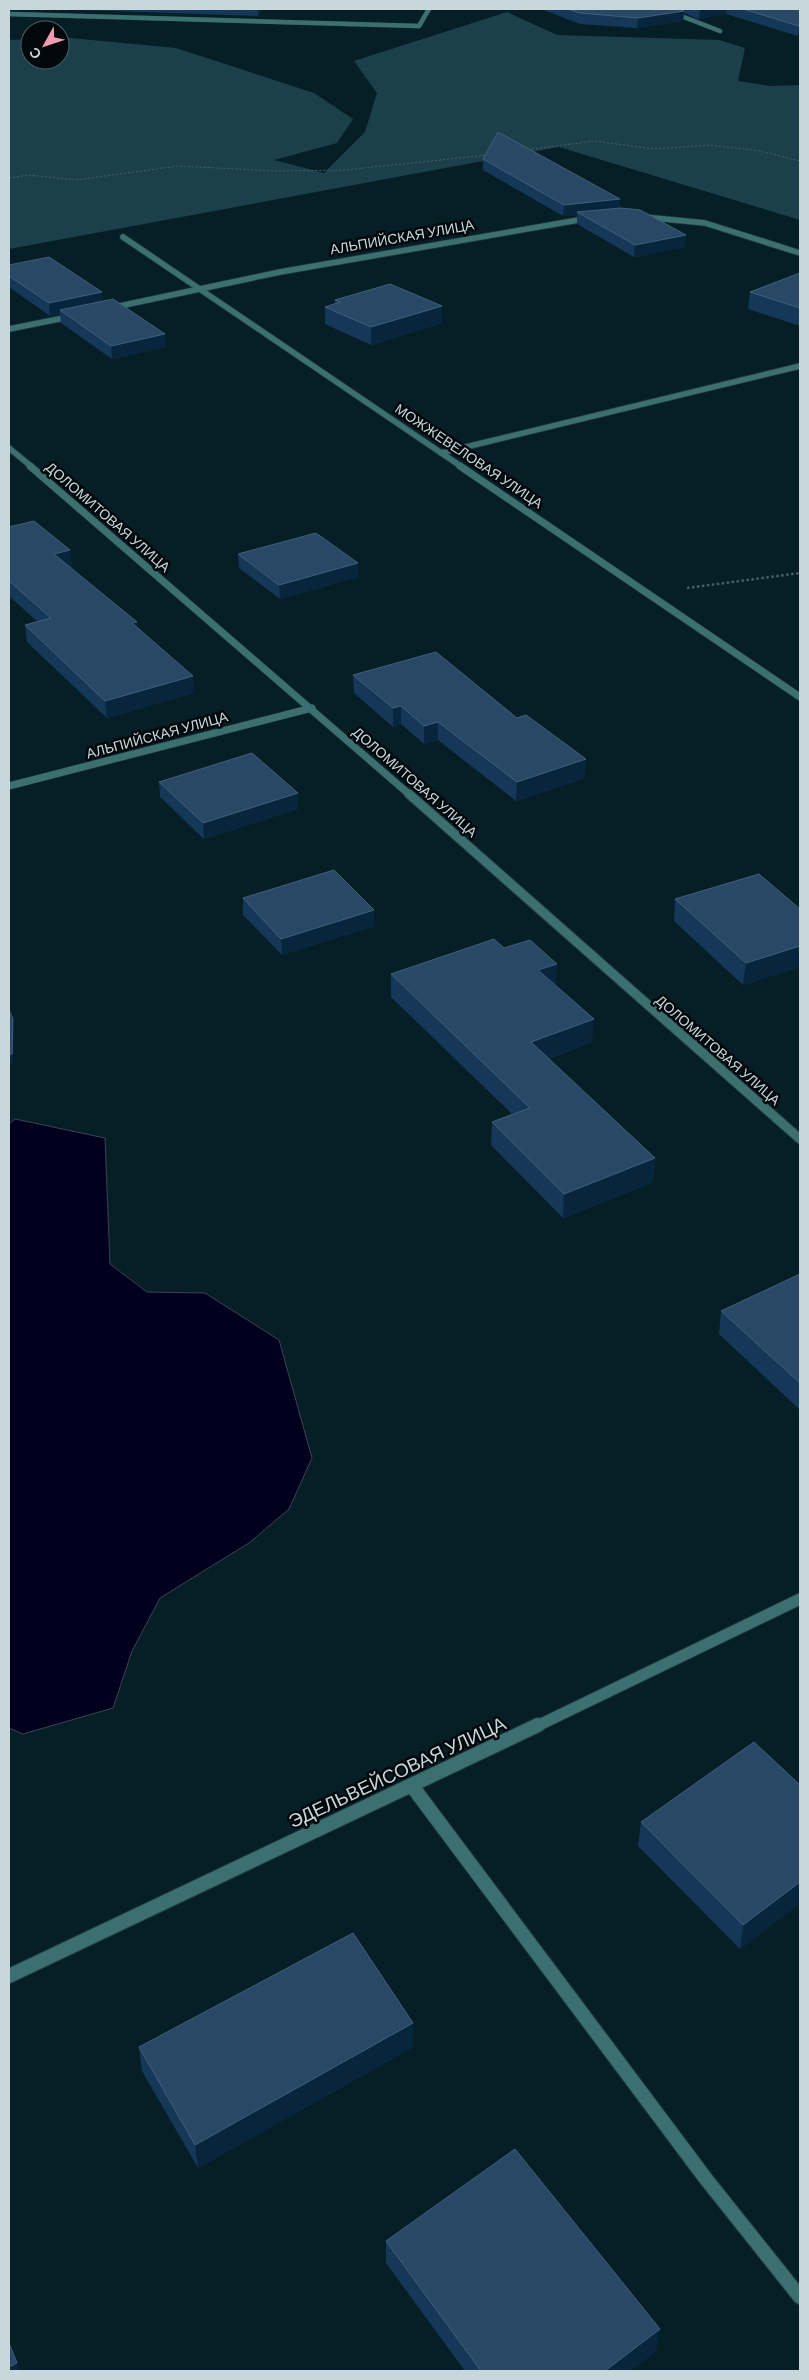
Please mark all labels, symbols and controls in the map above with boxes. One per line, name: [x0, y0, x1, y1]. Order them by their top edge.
north arrow: [20, 20, 70, 70]
text: С: [25, 44, 44, 63]
street label: АЛЬПИЙСКАЯ УЛИЦА: [328, 215, 476, 258]
street label: МОЖЖЕВЕЛОВАЯ УЛИЦА: [392, 400, 547, 512]
street label: ДОЛОМИТОВАЯ УЛИЦА: [43, 458, 175, 576]
street label: АЛЬПИЙСКАЯ УЛИЦА: [84, 707, 230, 762]
street label: ДОЛОМИТОВАЯ УЛИЦА: [350, 723, 482, 841]
street label: ДОЛОМИТОВАЯ УЛИЦА: [653, 991, 785, 1109]
street label: ЭДЕЛЬВЕЙСОВАЯ УЛИЦА: [284, 1711, 509, 1832]

